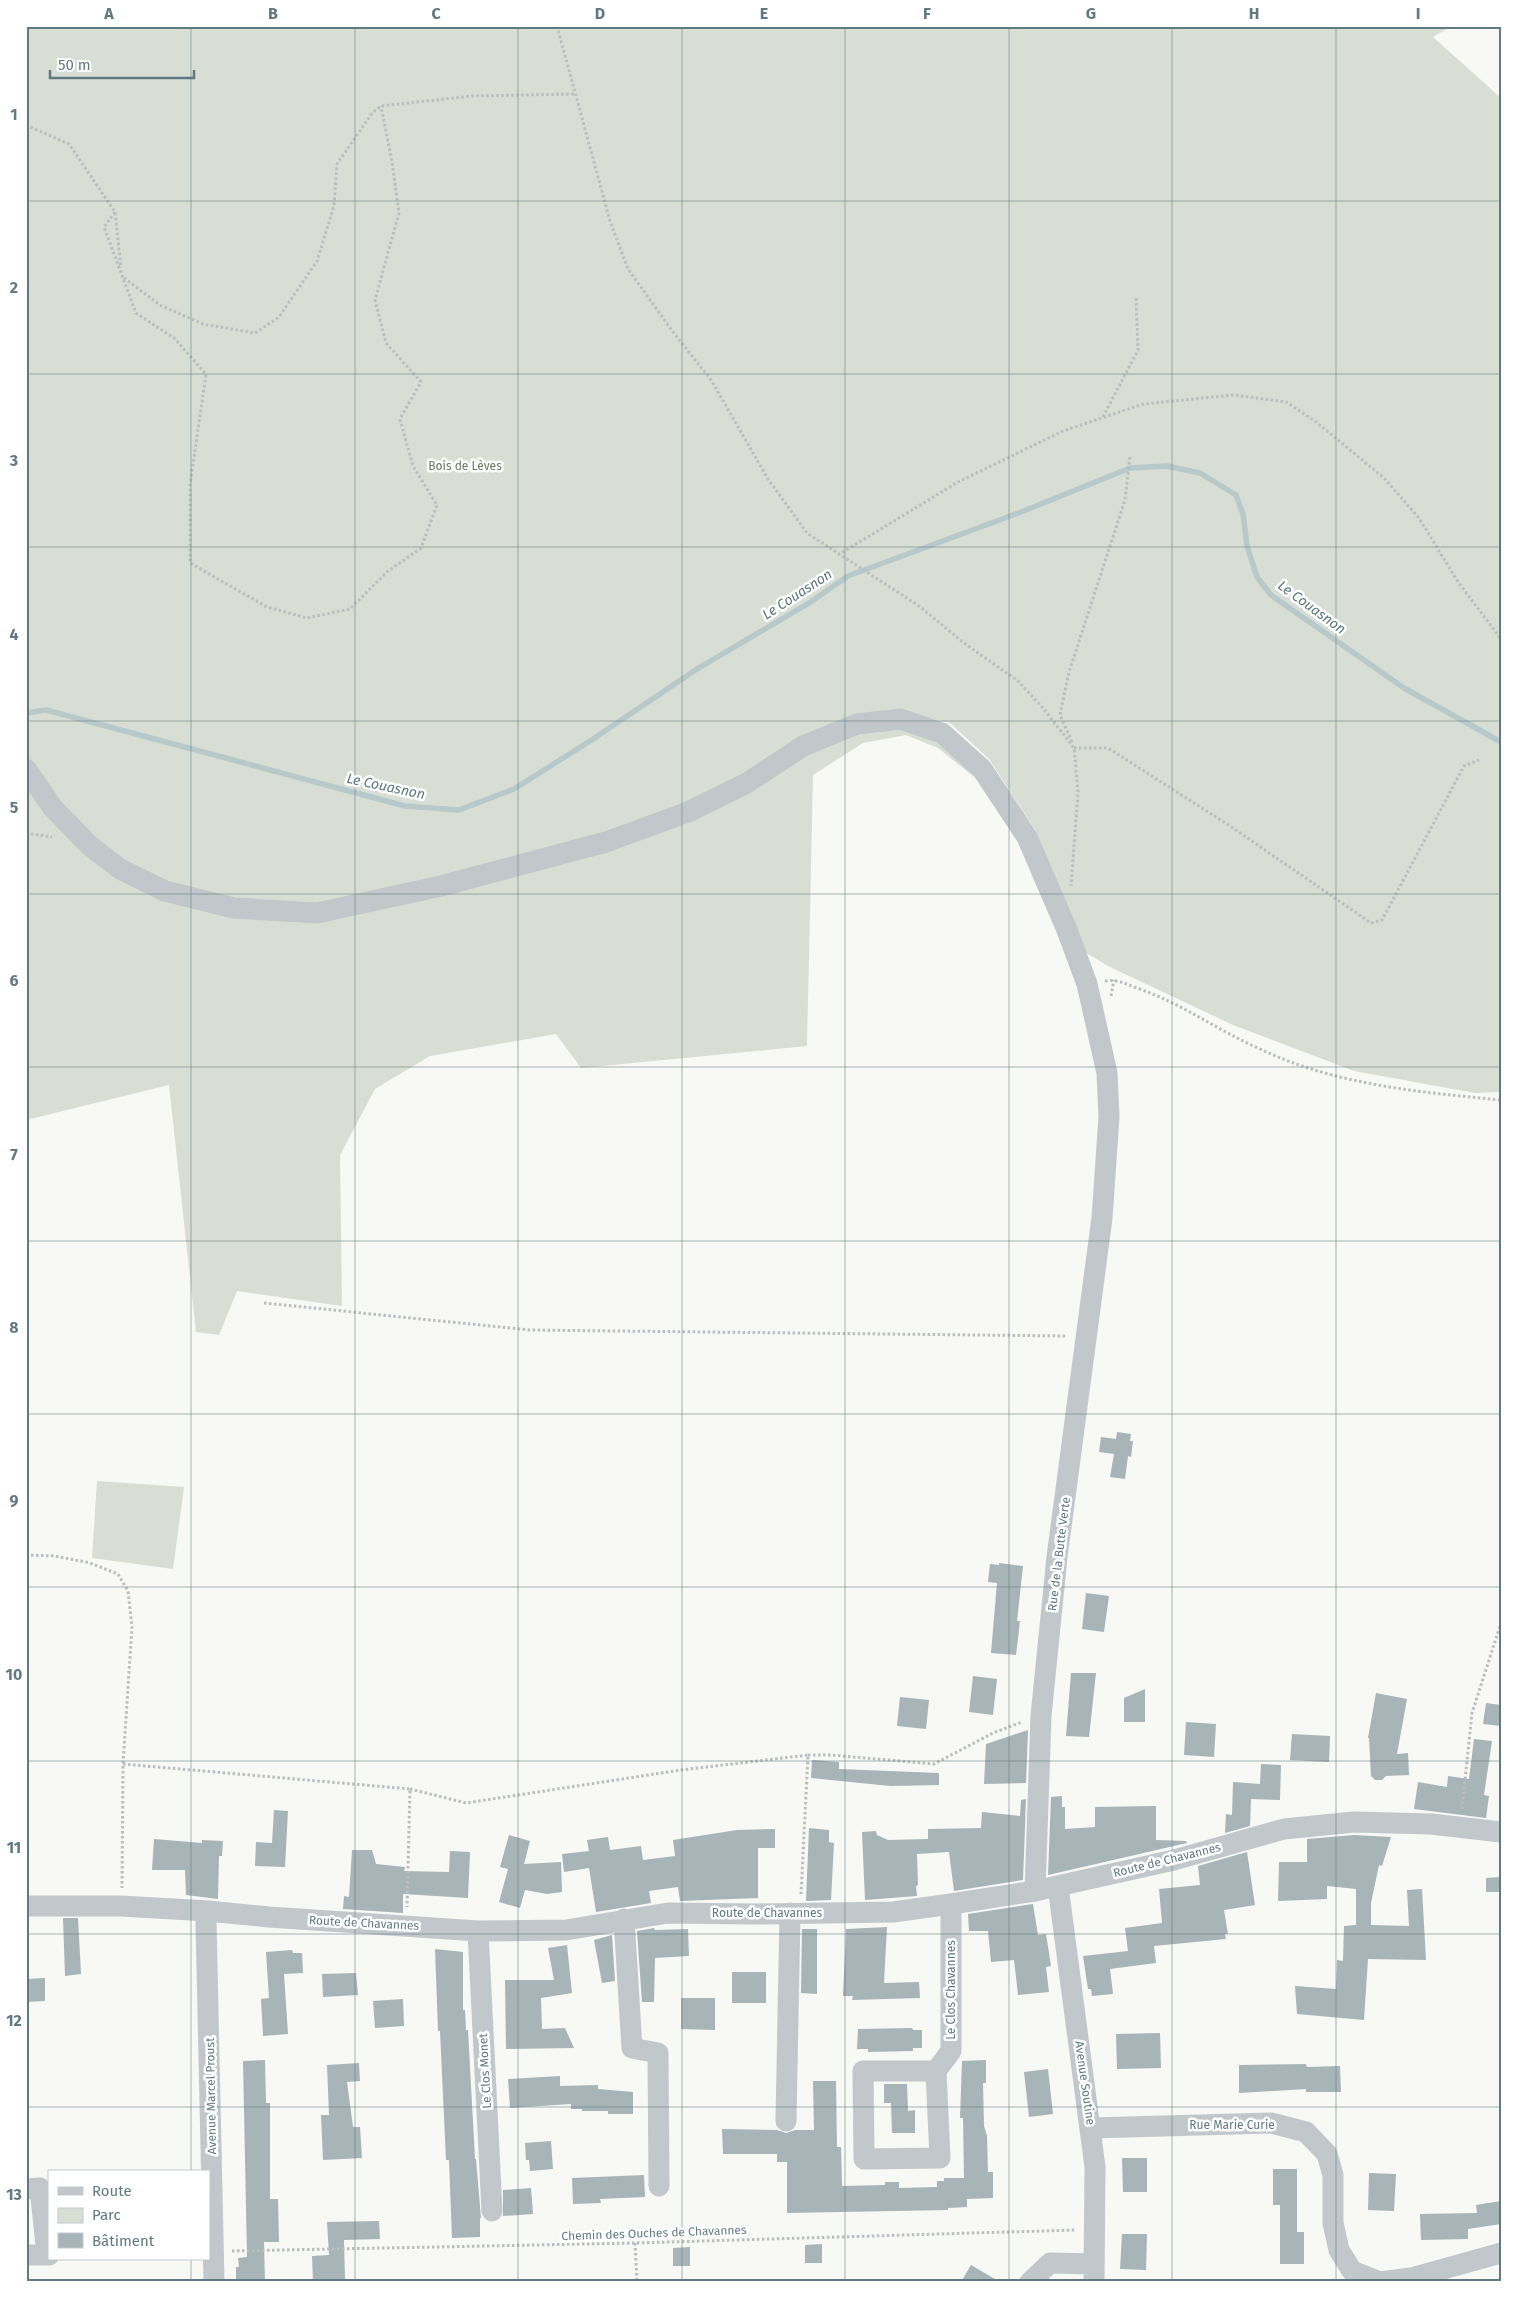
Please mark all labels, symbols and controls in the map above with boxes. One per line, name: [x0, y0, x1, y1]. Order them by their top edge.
text: A: [103, 4, 114, 23]
text: B: [268, 4, 278, 23]
text: C: [431, 4, 441, 23]
text: D: [595, 4, 605, 23]
text: E: [760, 4, 768, 23]
text: F: [923, 4, 931, 23]
text: G: [1086, 4, 1096, 23]
text: H: [1249, 4, 1259, 23]
text: I: [1416, 4, 1420, 23]
scale bar: [50, 48, 194, 80]
text: 50 m: [58, 56, 91, 74]
text: 1: [10, 105, 18, 124]
text: 2: [10, 278, 18, 297]
text: 3: [9, 451, 18, 470]
park label: Bois de Lèves: [428, 459, 502, 473]
water label: Le Couasnon: [759, 566, 835, 623]
water label: Le Couasnon: [1274, 577, 1349, 638]
text: 4: [9, 625, 19, 644]
water label: Le Couasnon: [345, 770, 427, 803]
text: 5: [10, 798, 19, 817]
text: 6: [9, 971, 19, 990]
text: 7: [10, 1145, 18, 1164]
text: 8: [9, 1318, 19, 1337]
text: 9: [10, 1491, 19, 1510]
street label: Rue de la Butte Verte: [1045, 1496, 1073, 1612]
text: 10: [6, 1665, 22, 1684]
text: 11: [7, 1838, 21, 1857]
street label: Route de Chavannes: [1112, 1840, 1223, 1880]
street label: Route de Chavannes: [712, 1906, 823, 1920]
street label: Route de Chavannes: [309, 1913, 420, 1933]
street label: Le Clos Chavannes: [944, 1940, 958, 2040]
text: 12: [6, 2011, 22, 2030]
street label: Le Clos Monet: [476, 2032, 494, 2109]
street label: Avenue Marcel Proust: [203, 2037, 219, 2155]
street label: Avenue Soutine: [1072, 2040, 1098, 2126]
street label: Rue Marie Curie: [1189, 2118, 1275, 2132]
legend: [48, 2170, 210, 2260]
text: Route: [92, 2182, 132, 2200]
text: 13: [6, 2185, 22, 2204]
text: Parc: [92, 2206, 121, 2224]
street label: Chemin des Ouches de Chavannes: [561, 2223, 747, 2243]
text: Bâtiment: [92, 2232, 155, 2250]

